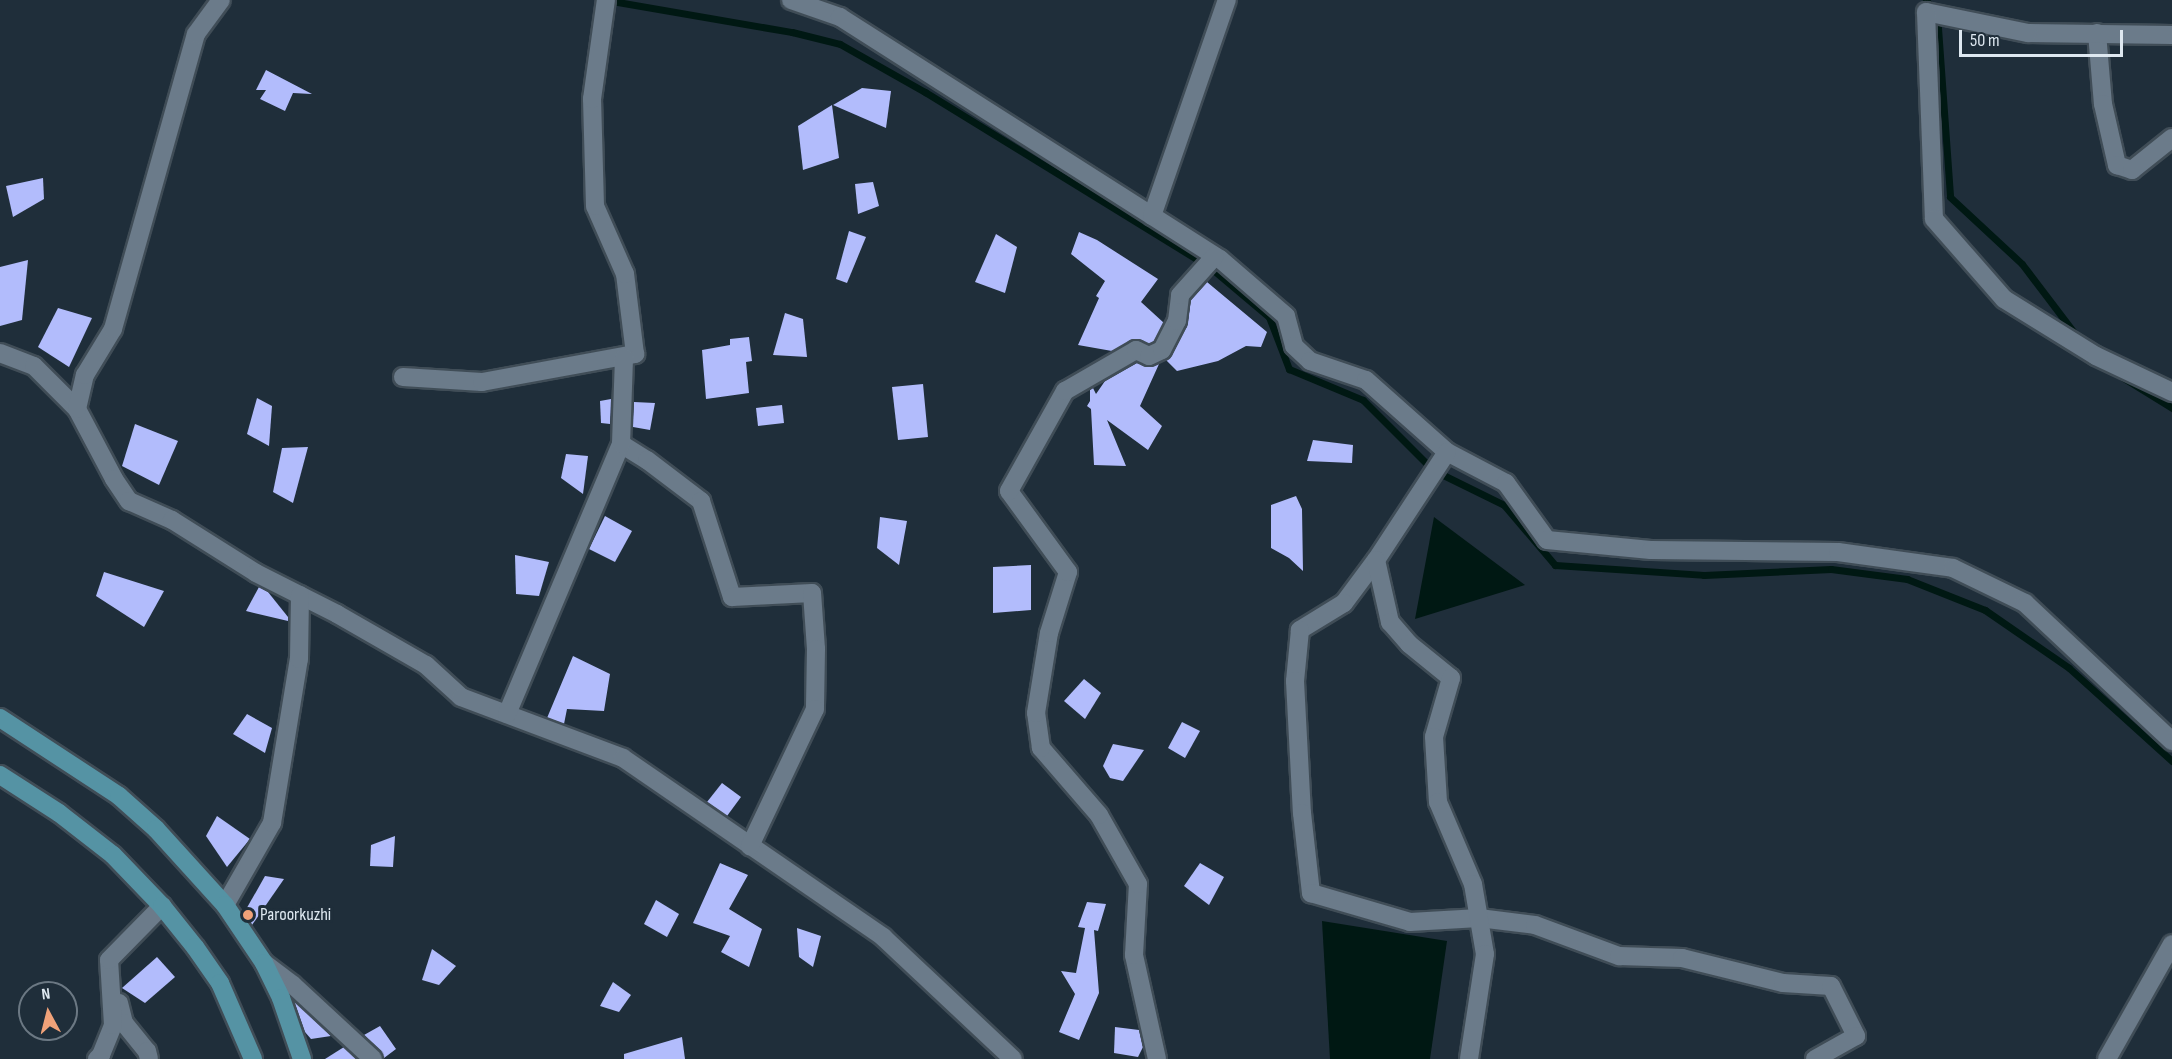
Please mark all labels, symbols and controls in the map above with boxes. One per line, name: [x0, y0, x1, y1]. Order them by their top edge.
scale bar: [1962, 18, 2126, 56]
text: 50 m: [1970, 30, 2000, 51]
place label: Paroorkuzhi: [260, 904, 331, 926]
marker: Paroorkuzhi: [241, 908, 255, 922]
north arrow: [18, 981, 78, 1041]
text: N: [41, 985, 51, 1005]

